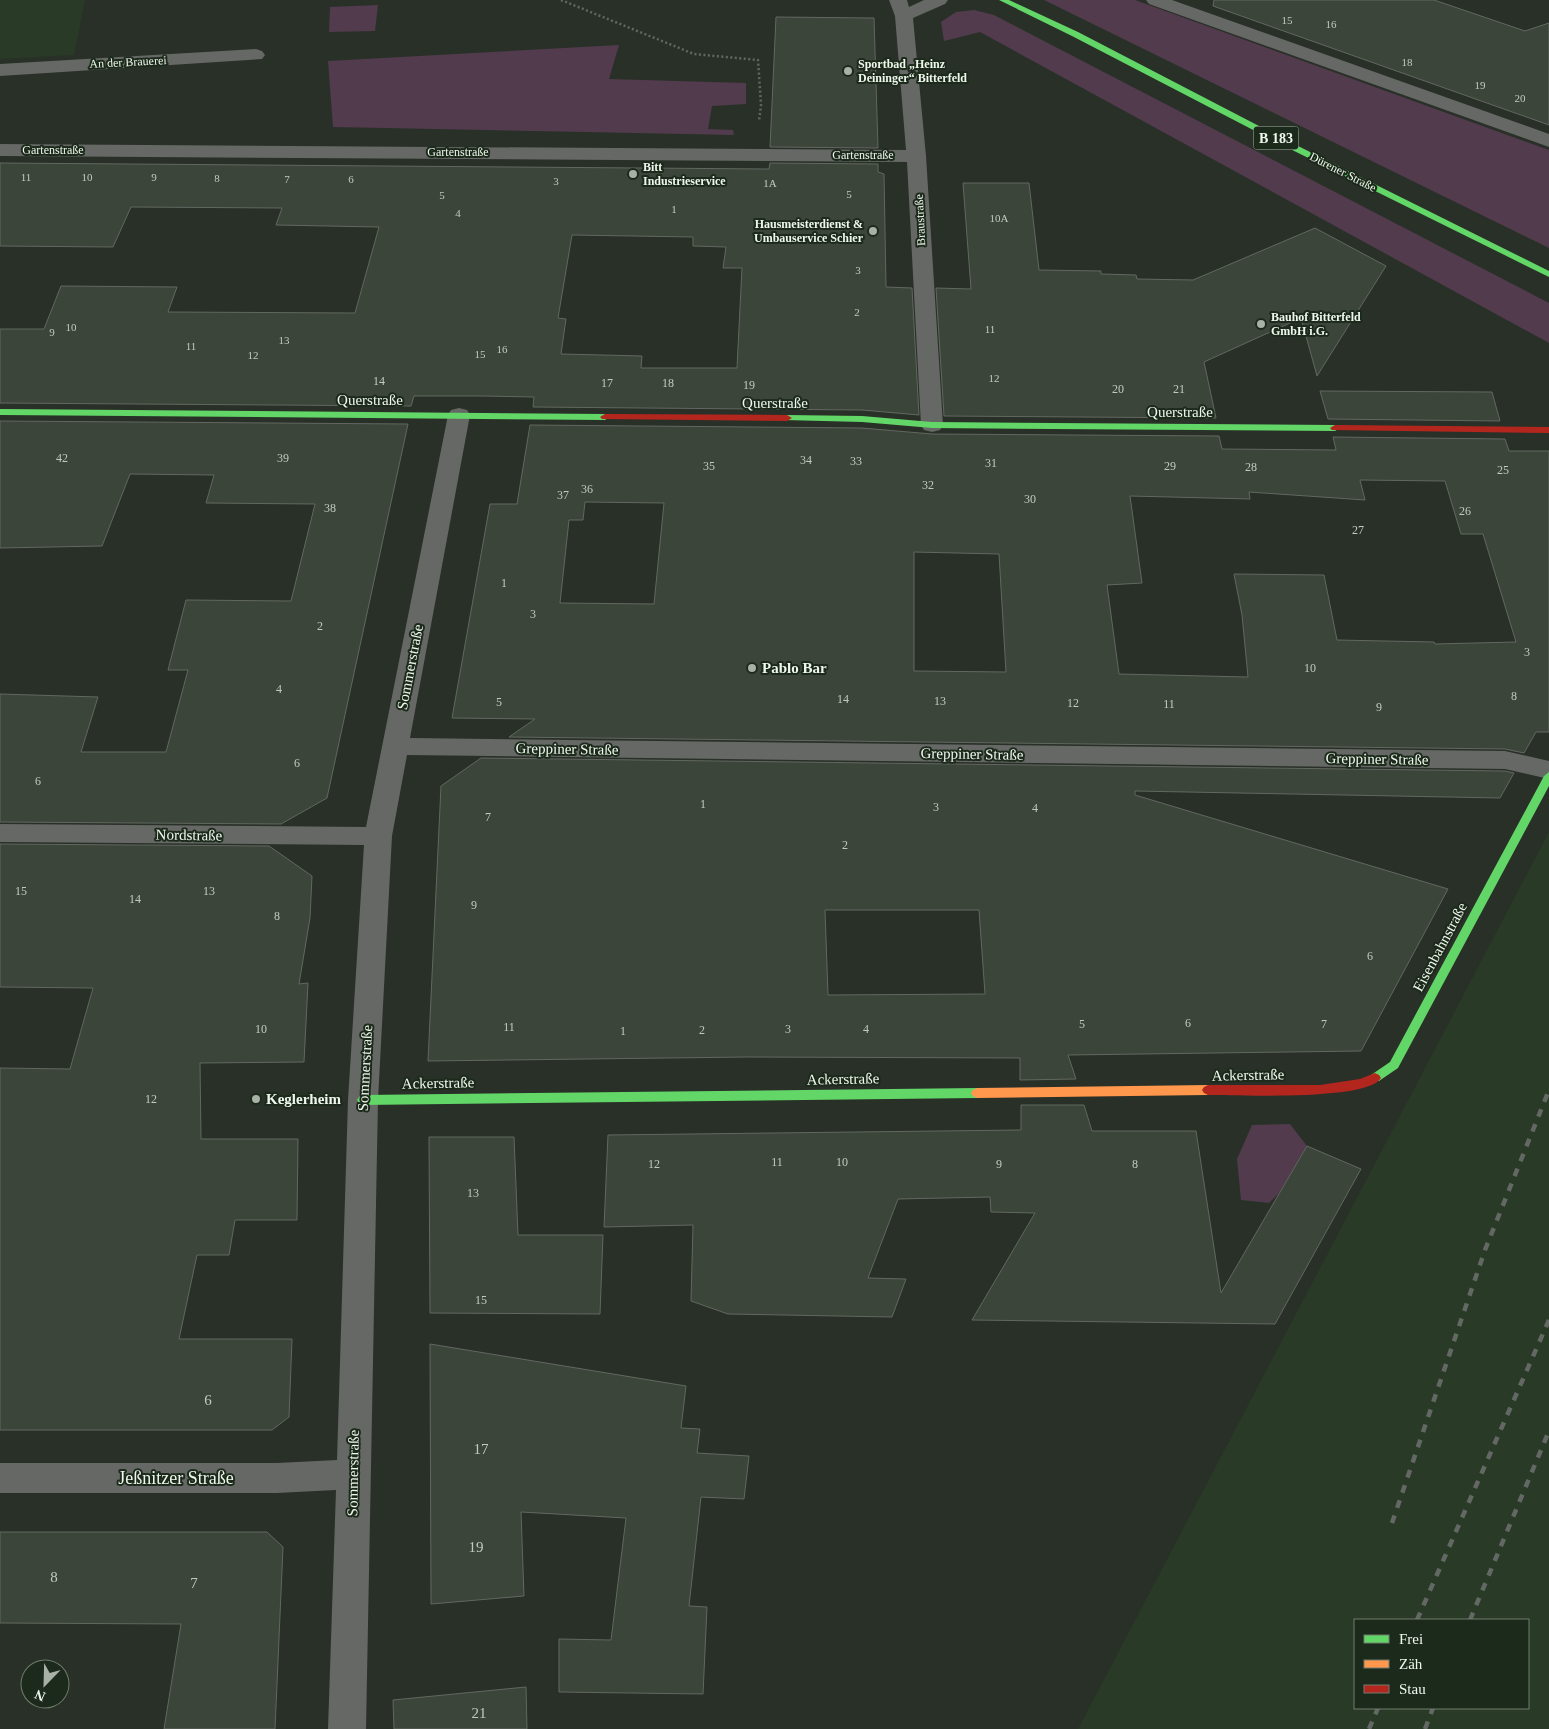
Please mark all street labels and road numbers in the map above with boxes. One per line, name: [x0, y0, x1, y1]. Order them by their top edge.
street label: An der Brauerei: [89, 53, 168, 71]
road number: B 183: [1254, 126, 1298, 150]
street label: Gartenstraße: [22, 143, 84, 157]
street label: Gartenstraße: [427, 145, 489, 159]
street label: Gartenstraße: [832, 148, 894, 162]
street label: Dürener Straße: [1307, 149, 1379, 195]
street label: Braustraße: [912, 194, 928, 246]
street label: Querstraße: [337, 392, 403, 408]
street label: Querstraße: [742, 395, 808, 411]
street label: Querstraße: [1147, 404, 1213, 420]
street label: Sommerstraße: [394, 623, 426, 711]
street label: Greppiner Straße: [515, 740, 619, 758]
street label: Greppiner Straße: [920, 745, 1024, 763]
street label: Greppiner Straße: [1325, 750, 1429, 768]
street label: Nordstraße: [156, 826, 223, 844]
street label: Eisenbahnstraße: [1410, 900, 1470, 994]
street label: Sommerstraße: [355, 1024, 375, 1112]
street label: Ackerstraße: [1212, 1066, 1285, 1084]
street label: Ackerstraße: [807, 1070, 880, 1088]
street label: Ackerstraße: [402, 1074, 475, 1092]
street label: Sommerstraße: [344, 1429, 362, 1516]
street label: Jeßnitzer Straße: [118, 1468, 234, 1488]

